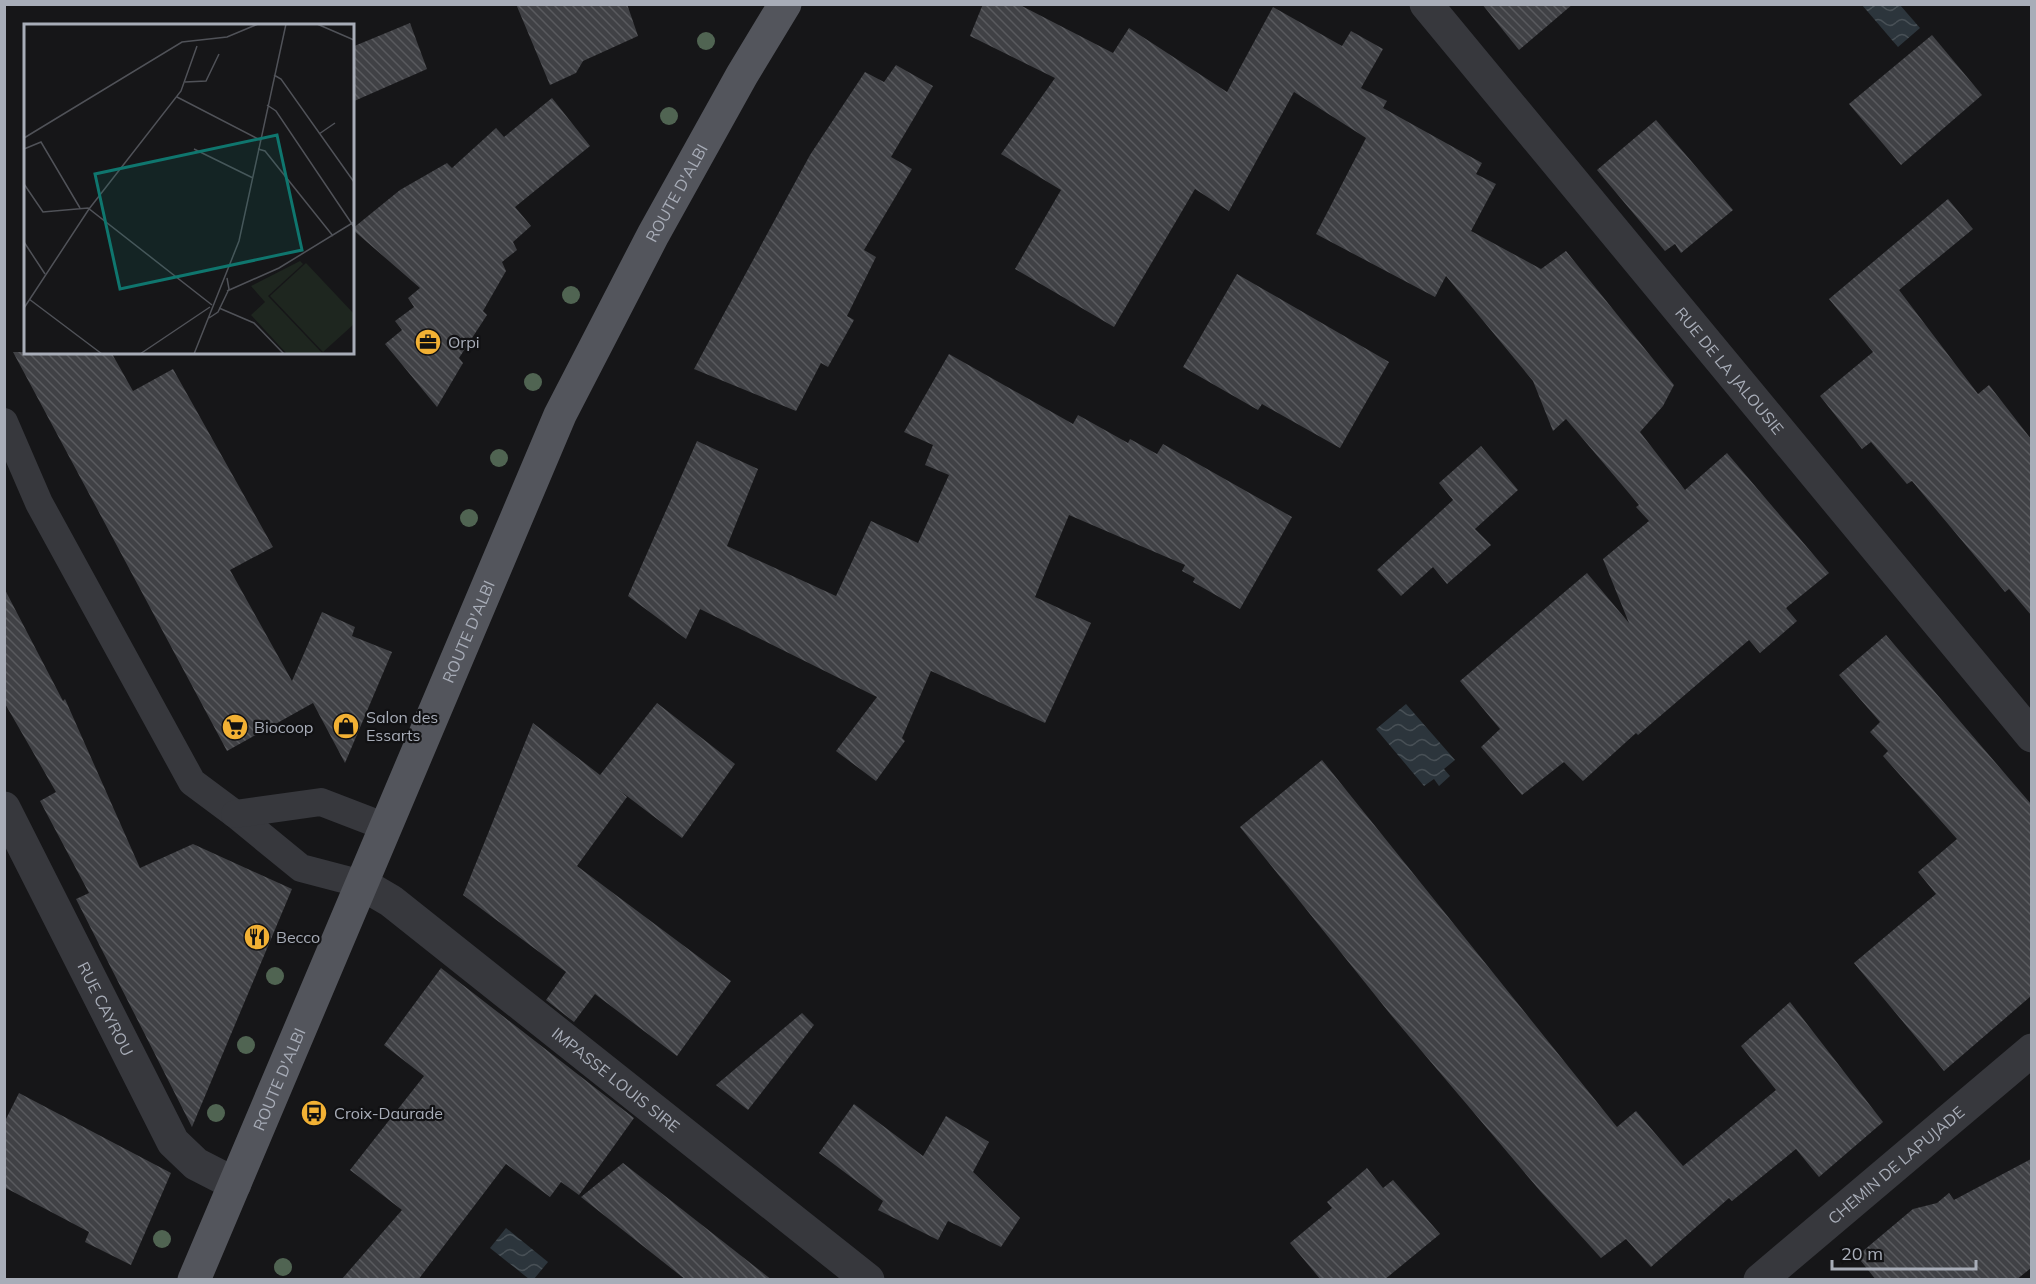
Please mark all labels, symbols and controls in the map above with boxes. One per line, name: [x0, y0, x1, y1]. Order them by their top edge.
inset map: [24, 24, 354, 354]
street label: ROUTE D'ALBI: [641, 140, 712, 245]
street label: RUE DE LA JALOUSIE: [1671, 303, 1788, 438]
office icon: Orpi: [413, 327, 443, 357]
place label: Orpi: [448, 332, 480, 352]
street label: ROUTE D'ALBI: [438, 577, 499, 686]
place label: Salon des Essarts: [366, 707, 438, 745]
shop icon: Salon des Essarts: [331, 711, 361, 741]
supermarket icon: Biocoop: [220, 712, 250, 742]
place label: Biocoop: [254, 717, 313, 737]
restaurant icon: Becco: [242, 922, 272, 952]
place label: Becco: [276, 927, 320, 947]
street label: RUE CAYROU: [73, 958, 138, 1059]
street label: IMPASSE LOUIS SIRE: [548, 1023, 684, 1137]
street label: ROUTE D'ALBI: [248, 1025, 309, 1133]
bus stop icon: Croix-Daurade: [299, 1098, 329, 1128]
street label: CHEMIN DE LAPUJADE: [1824, 1102, 1968, 1228]
place label: Croix-Daurade: [334, 1103, 443, 1123]
scale bar: [1832, 1233, 1976, 1271]
text: 20 m: [1841, 1242, 1883, 1265]

